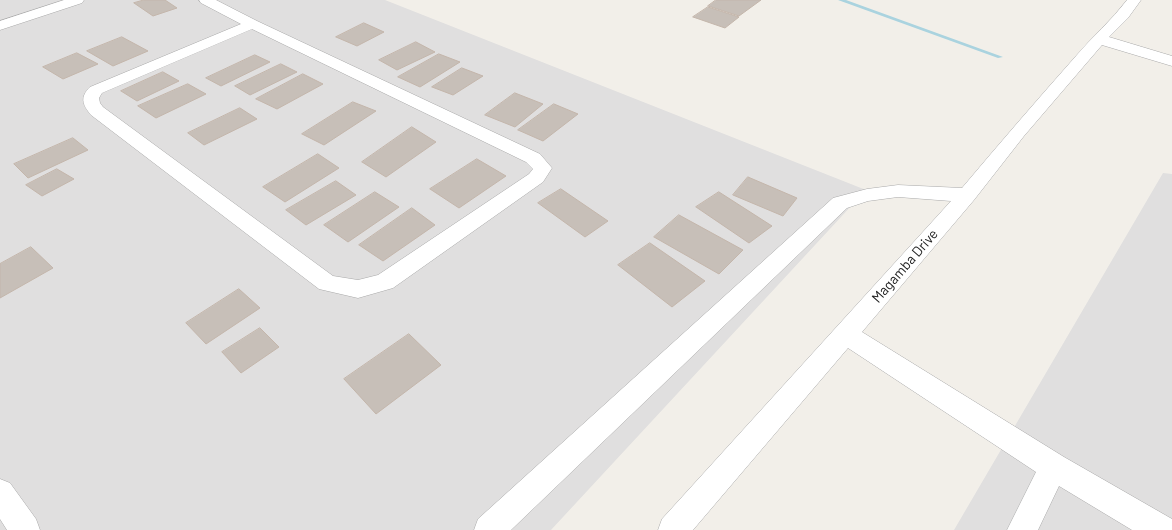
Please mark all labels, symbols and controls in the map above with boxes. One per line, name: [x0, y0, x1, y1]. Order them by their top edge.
street label: Magamba Drive: [868, 226, 942, 306]

